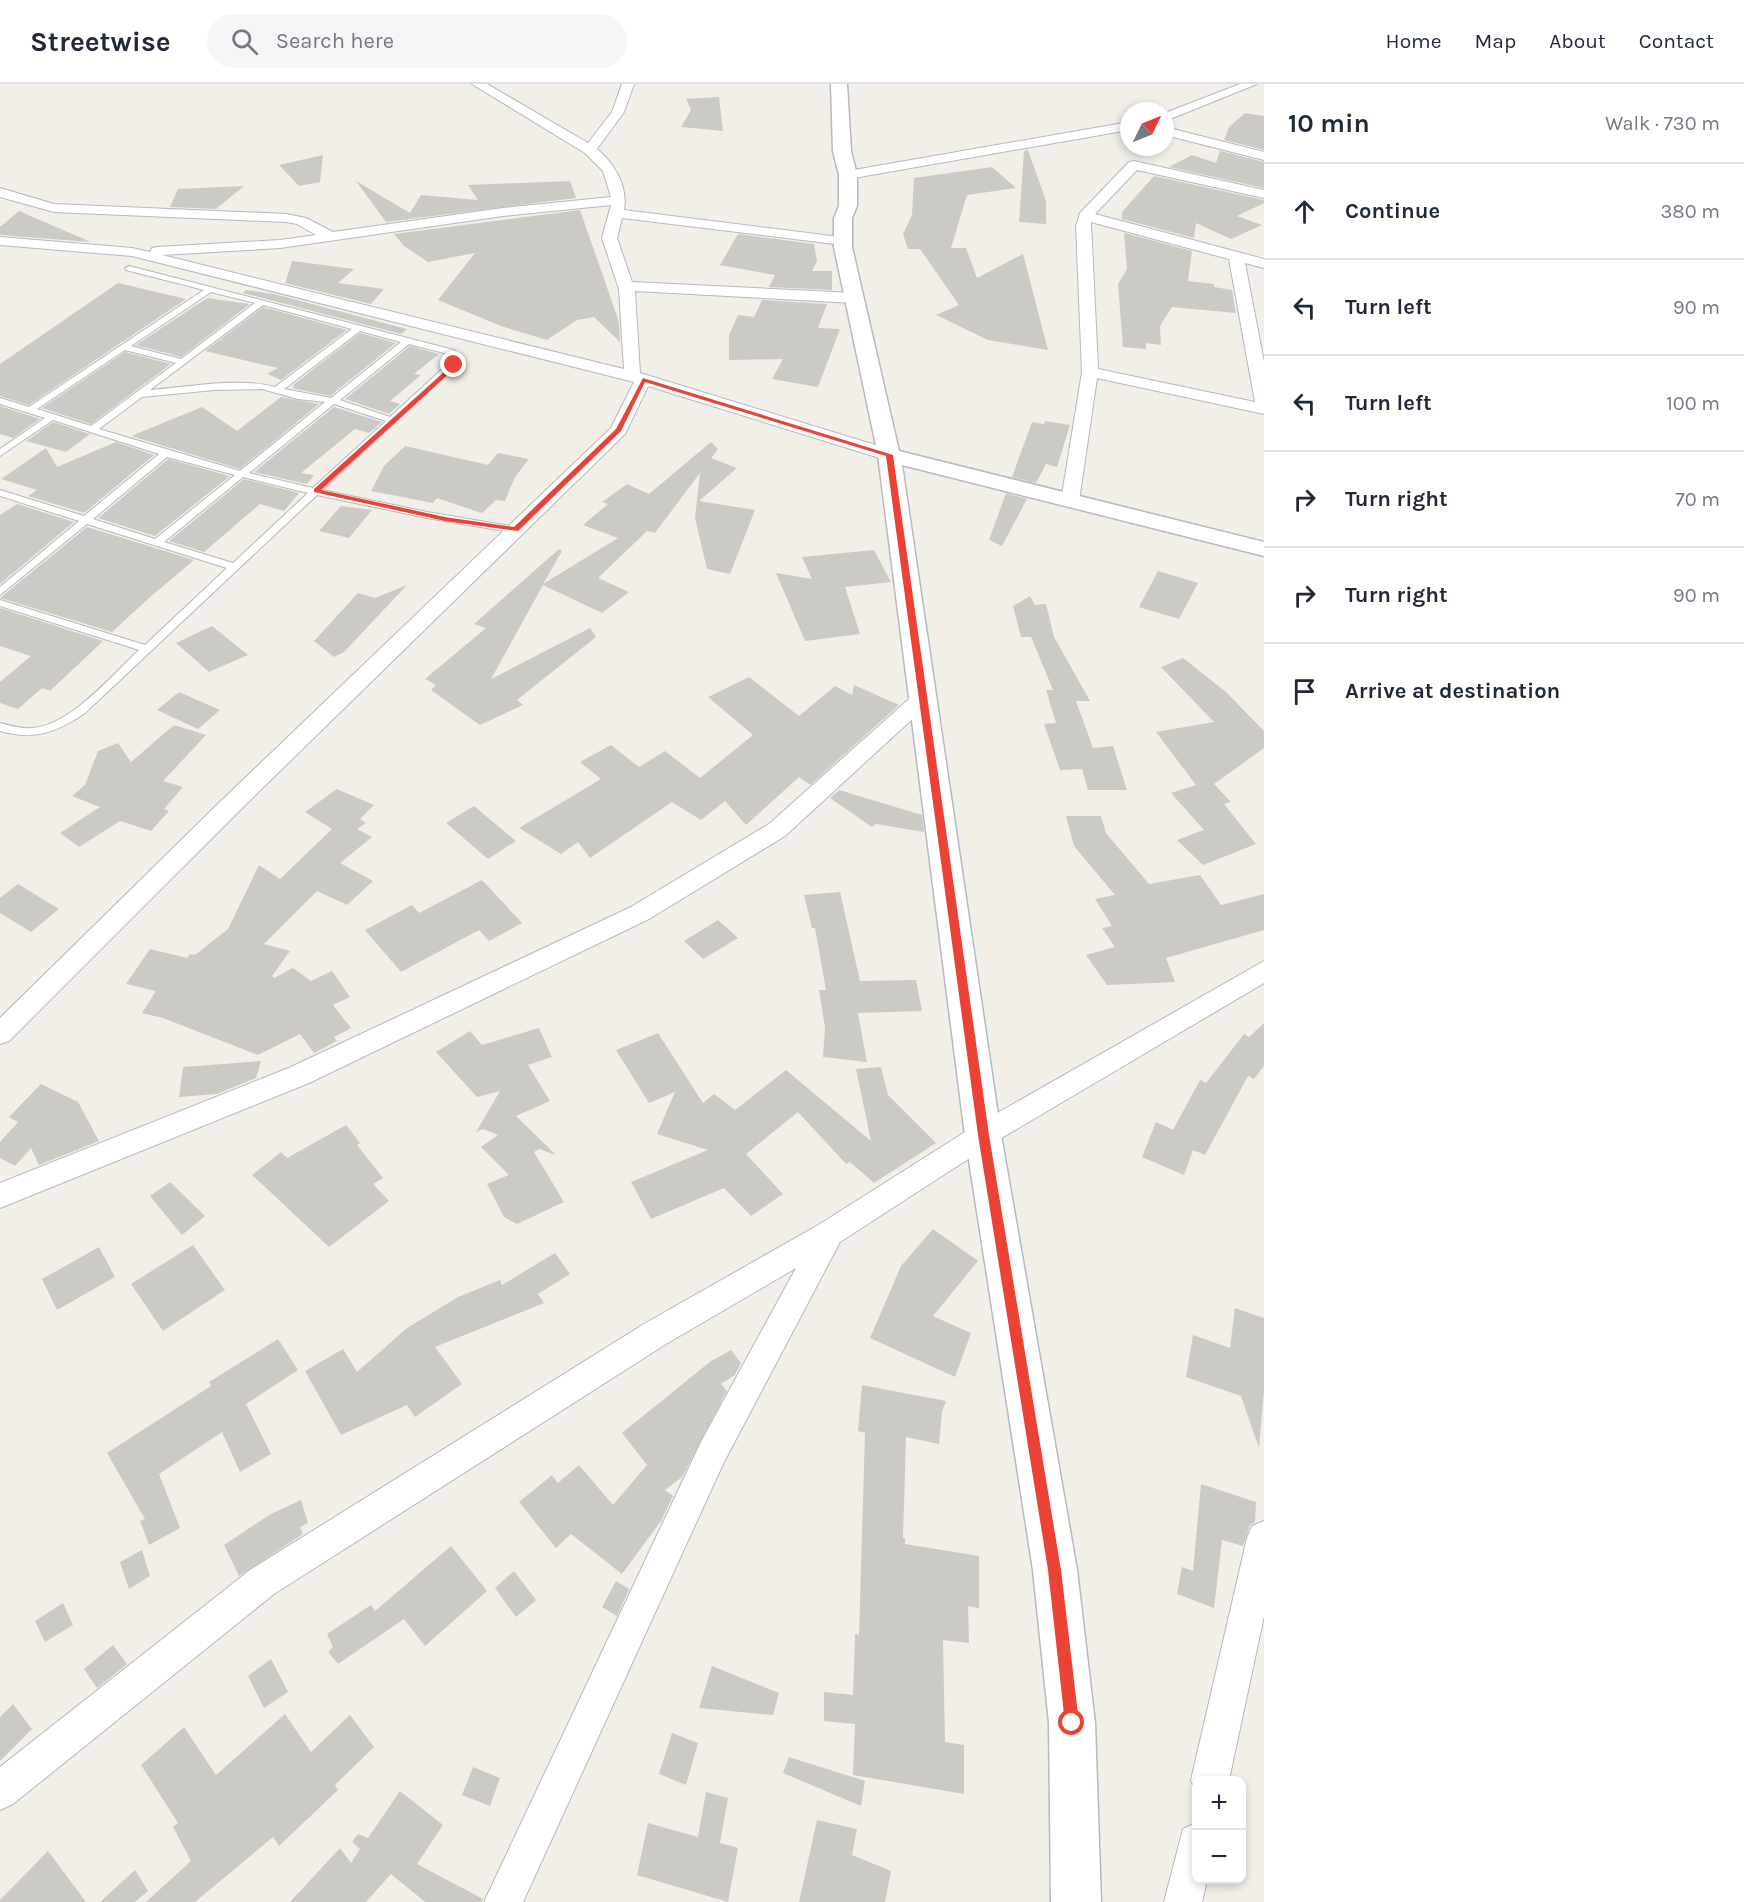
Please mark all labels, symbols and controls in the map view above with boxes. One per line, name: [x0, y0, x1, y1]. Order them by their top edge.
search box: [207, 14, 627, 68]
text: Streetwise: [30, 25, 171, 58]
icon: search: [228, 25, 261, 58]
text: Search here: [276, 28, 394, 54]
text: Home: [1386, 29, 1442, 53]
text: Map: [1475, 29, 1516, 53]
text: About: [1549, 29, 1606, 53]
text: Contact: [1639, 29, 1714, 53]
north arrow: [1120, 102, 1174, 156]
text: 10 min: [1288, 108, 1370, 139]
text: Walk · 730 m: [1605, 112, 1720, 135]
icon: ahead: [1288, 195, 1321, 228]
text: Continue: [1345, 198, 1440, 224]
text: 380 m: [1661, 200, 1720, 223]
icon: left: [1288, 291, 1321, 324]
text: Turn left: [1345, 294, 1432, 320]
text: 90 m: [1673, 296, 1720, 319]
route end: [440, 351, 466, 377]
icon: left: [1288, 387, 1321, 420]
text: Turn left: [1345, 390, 1432, 416]
text: 100 m: [1666, 392, 1720, 415]
icon: right: [1288, 483, 1321, 516]
text: Turn right: [1345, 486, 1448, 512]
text: 70 m: [1675, 488, 1720, 511]
icon: right: [1288, 579, 1321, 612]
text: Turn right: [1345, 582, 1448, 608]
text: 90 m: [1673, 584, 1720, 607]
icon: arrive: [1288, 675, 1321, 708]
text: Arrive at destination: [1345, 678, 1560, 704]
route start: [1058, 1709, 1084, 1735]
map controls: [1192, 1776, 1246, 1884]
button: +: [1192, 1776, 1246, 1830]
button: −: [1192, 1830, 1246, 1884]

